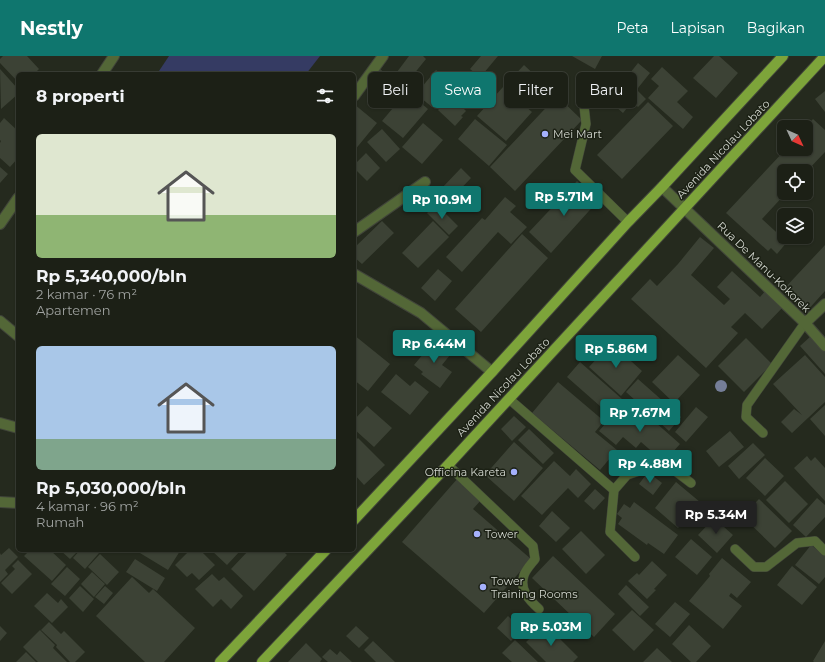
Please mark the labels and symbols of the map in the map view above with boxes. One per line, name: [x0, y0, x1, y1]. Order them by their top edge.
street label: Avenida Nicolau Lobato: [673, 97, 773, 201]
north arrow: [777, 120, 813, 156]
place label: Mei Mart: [553, 127, 603, 141]
marker: Mei Mart: [540, 129, 550, 139]
pin: Rp 5.71M: [523, 183, 605, 217]
pin: Rp 10.9M: [401, 186, 483, 220]
street label: Rua De Manu-Kokorek: [714, 219, 814, 316]
pin: Rp 6.44M: [393, 330, 475, 364]
street label: Avenida Nicolau Lobato: [453, 335, 553, 439]
pin: Rp 5.86M: [575, 335, 657, 369]
pin: Rp 7.67M: [599, 399, 681, 433]
pin: Rp 4.88M: [609, 450, 691, 484]
place label: Officina Kareta: [425, 465, 506, 479]
marker: Officina Kareta: [509, 467, 519, 477]
pin: Rp 5.34M: [675, 501, 757, 535]
place label: Tower: [485, 527, 518, 541]
marker: Tower: [472, 529, 482, 539]
place label: Tower Training Rooms: [491, 574, 578, 601]
marker: Tower Training Rooms: [478, 582, 488, 592]
pin: Rp 5.03M: [510, 613, 592, 647]

